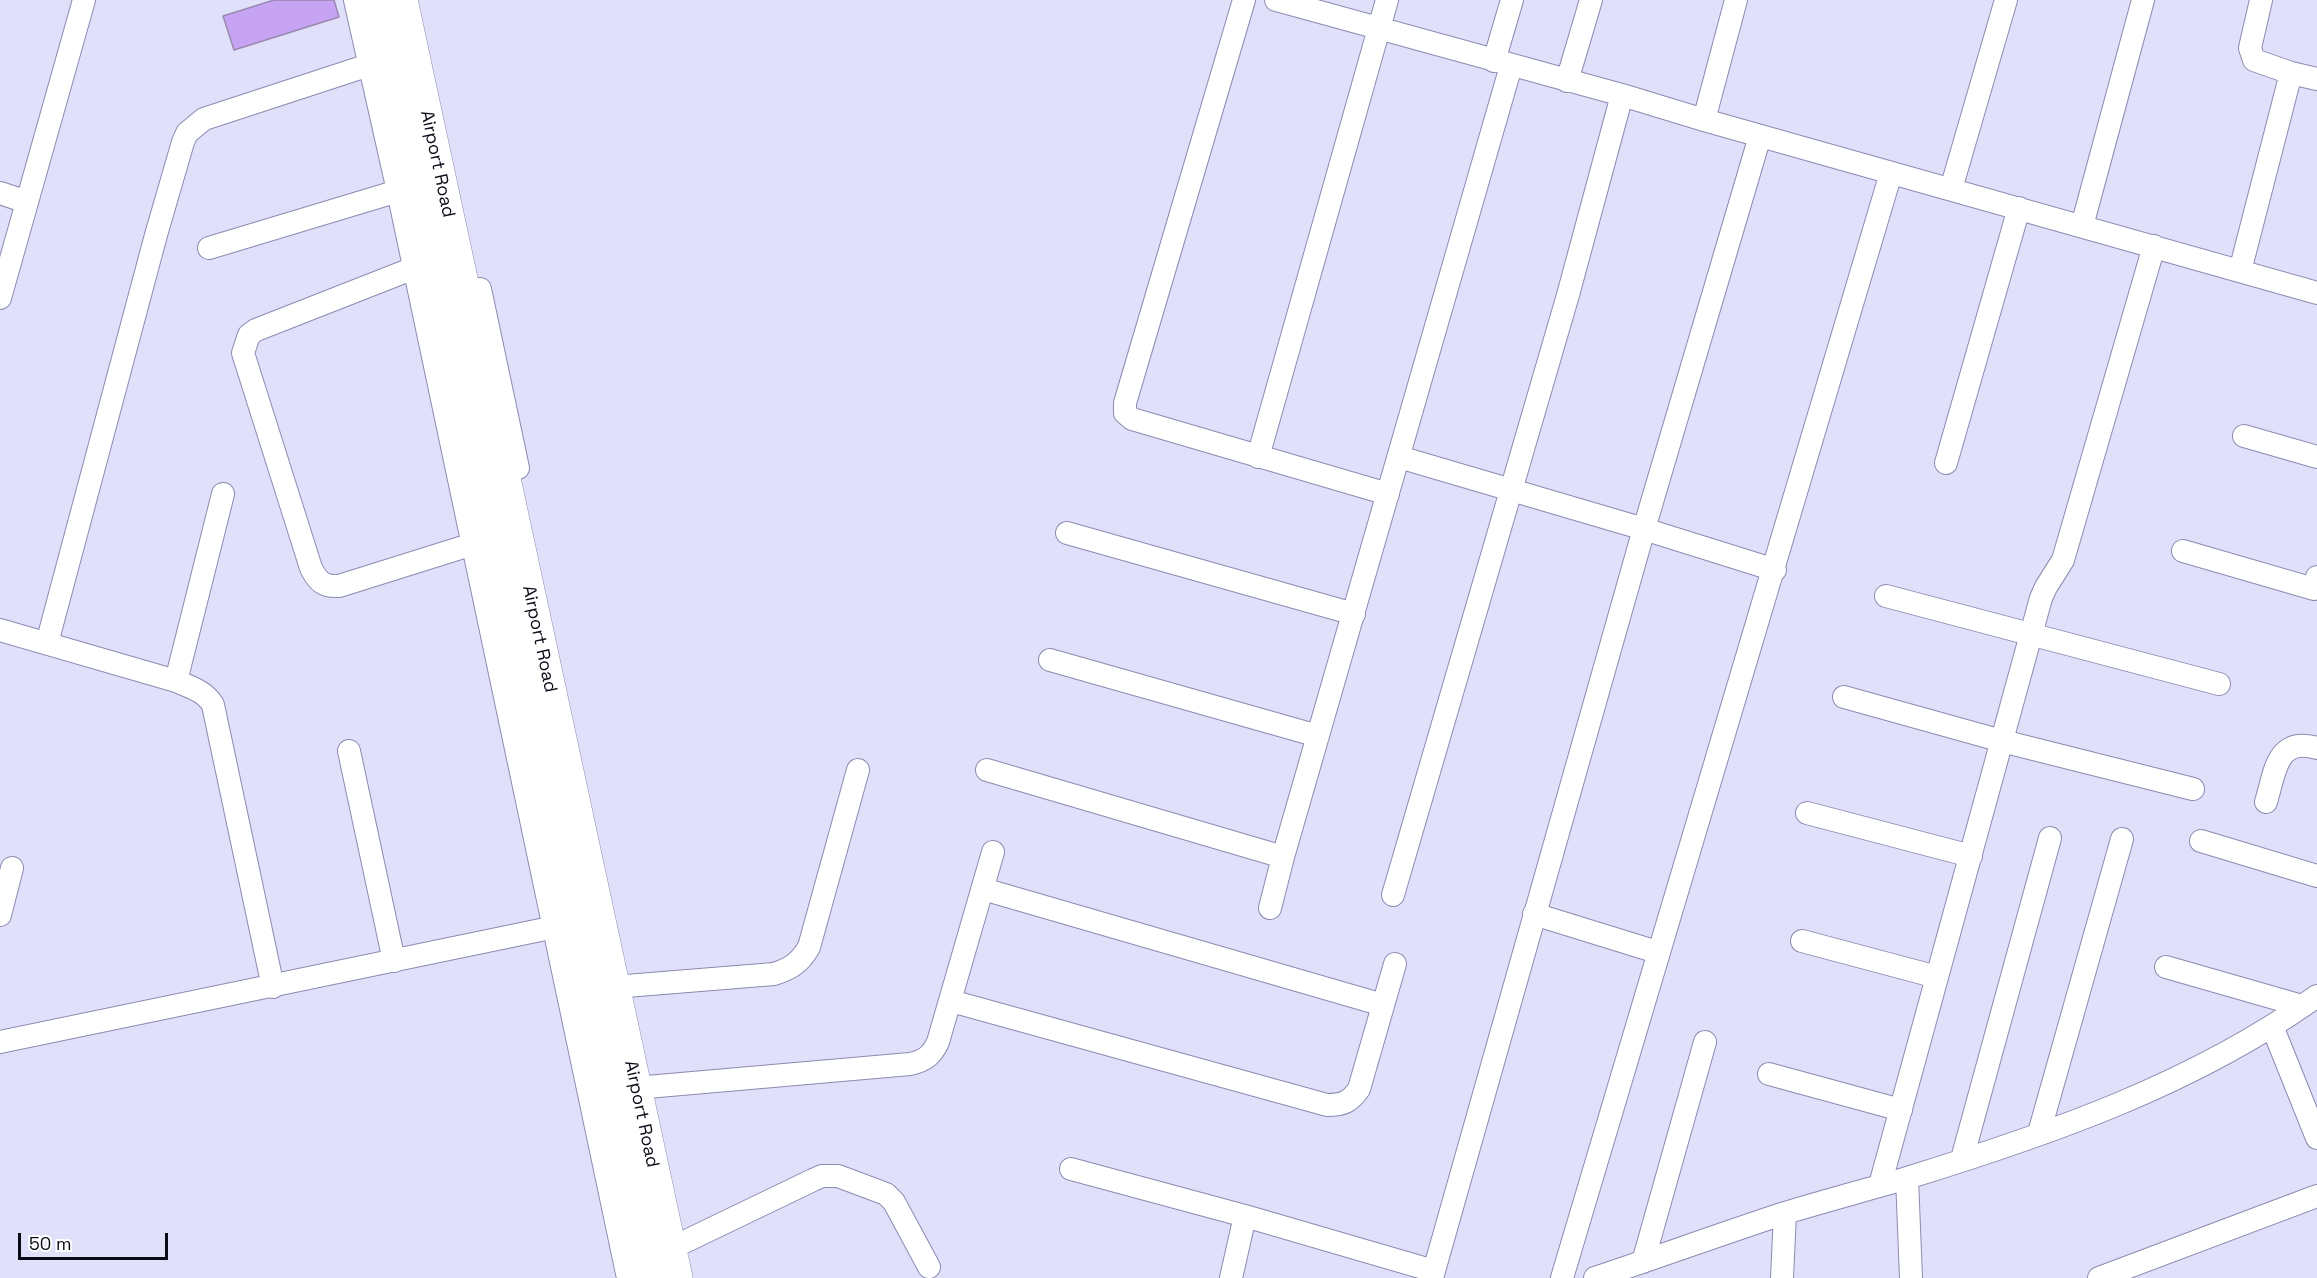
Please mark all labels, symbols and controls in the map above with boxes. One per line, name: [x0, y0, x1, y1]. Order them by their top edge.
street label: Airport Road: [415, 108, 459, 220]
street label: Airport Road: [517, 583, 561, 695]
street label: Airport Road: [619, 1058, 663, 1170]
scale bar: [21, 1221, 171, 1259]
text: 50 m: [29, 1232, 71, 1255]

